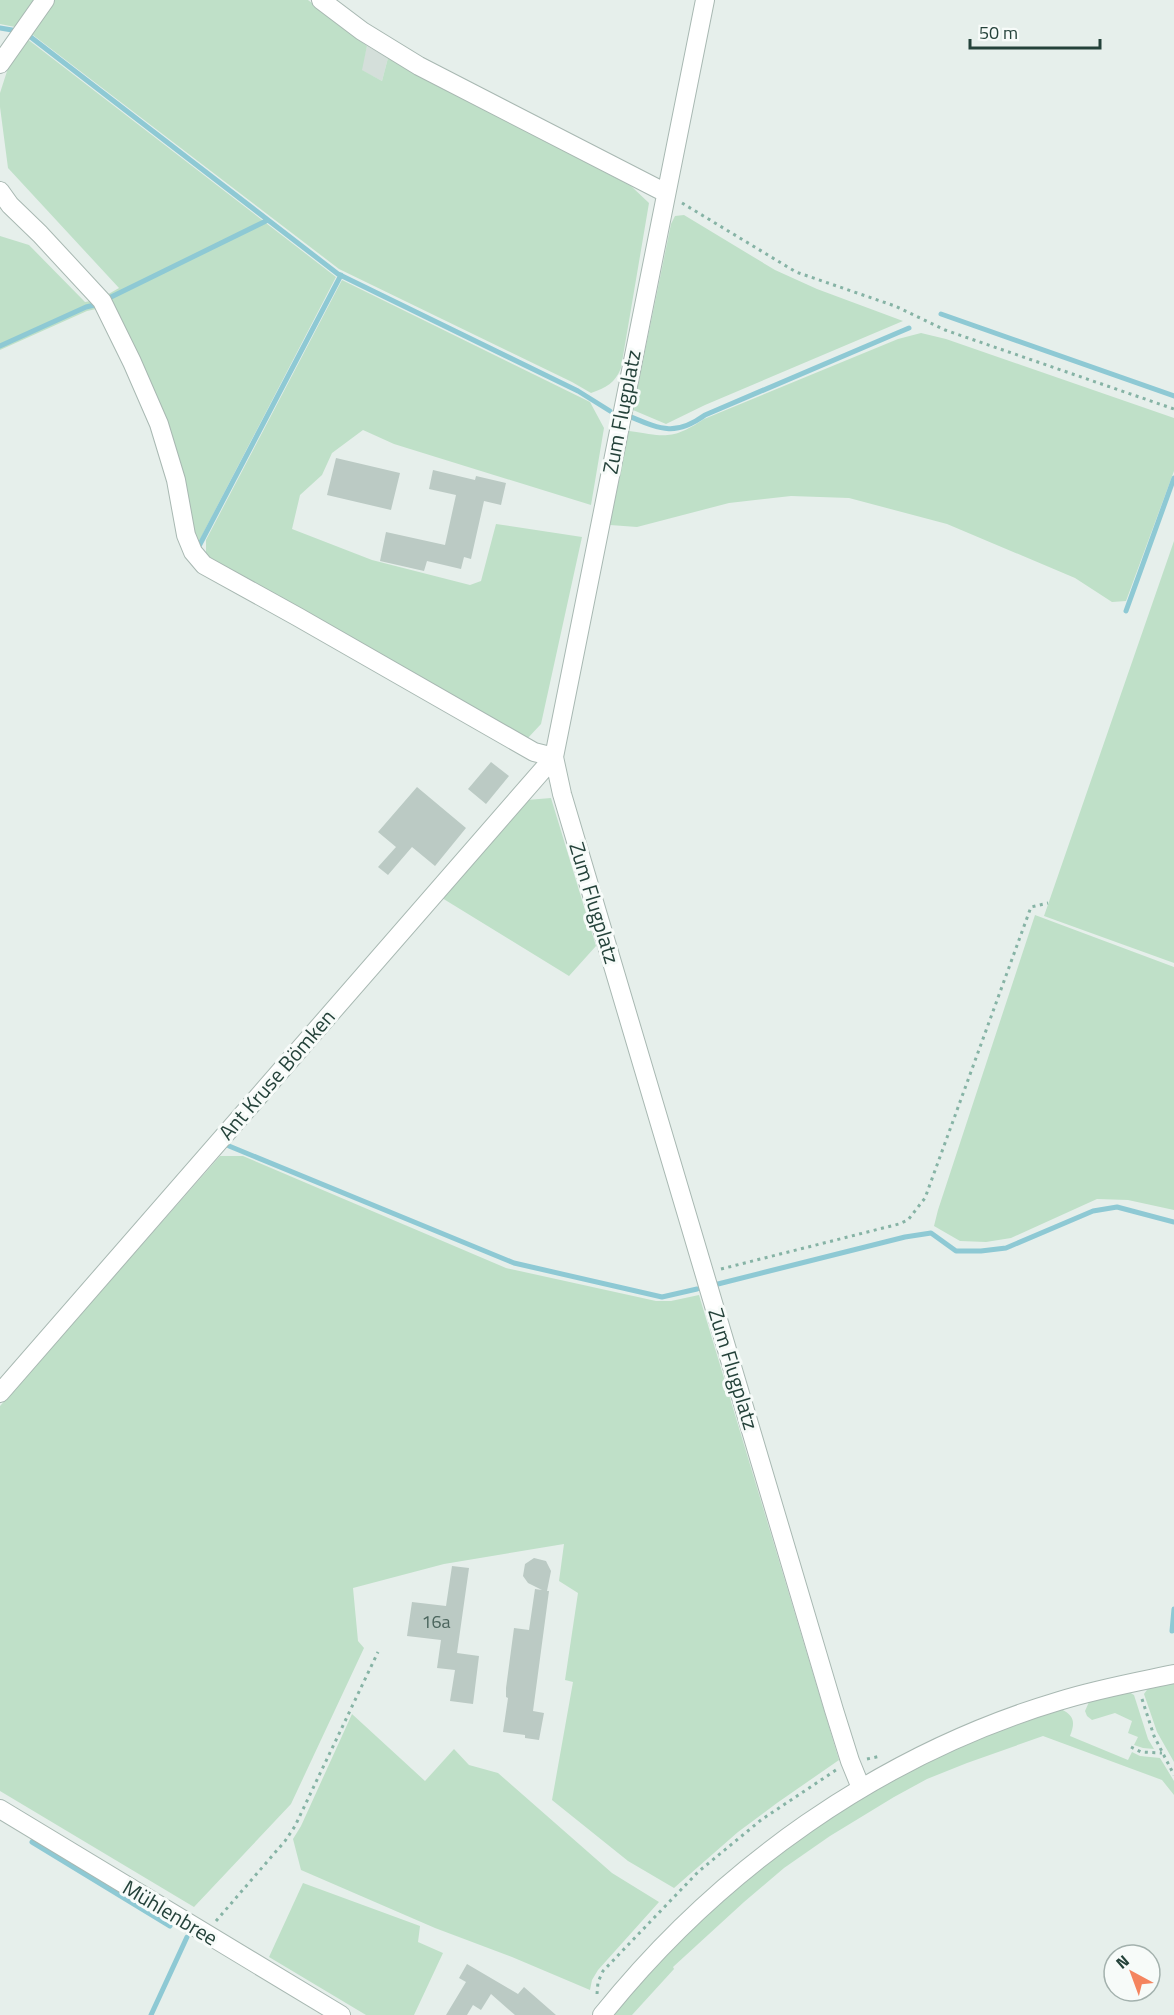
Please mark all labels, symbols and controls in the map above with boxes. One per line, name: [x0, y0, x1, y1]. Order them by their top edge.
scale bar: [970, 12, 1100, 50]
text: 50 m: [979, 19, 1018, 46]
street label: Zum Flugplatz: [593, 347, 649, 476]
street label: Zum Flugplatz: [561, 838, 629, 967]
street label: Ant Kruse Bömken: [210, 1002, 342, 1147]
street label: Zum Flugplatz: [700, 1304, 768, 1433]
house number: 16a: [421, 1608, 451, 1635]
street label: Mühlenbree: [117, 1871, 224, 1953]
north arrow: [1102, 1943, 1162, 2003]
text: N: [1110, 1949, 1134, 1974]

